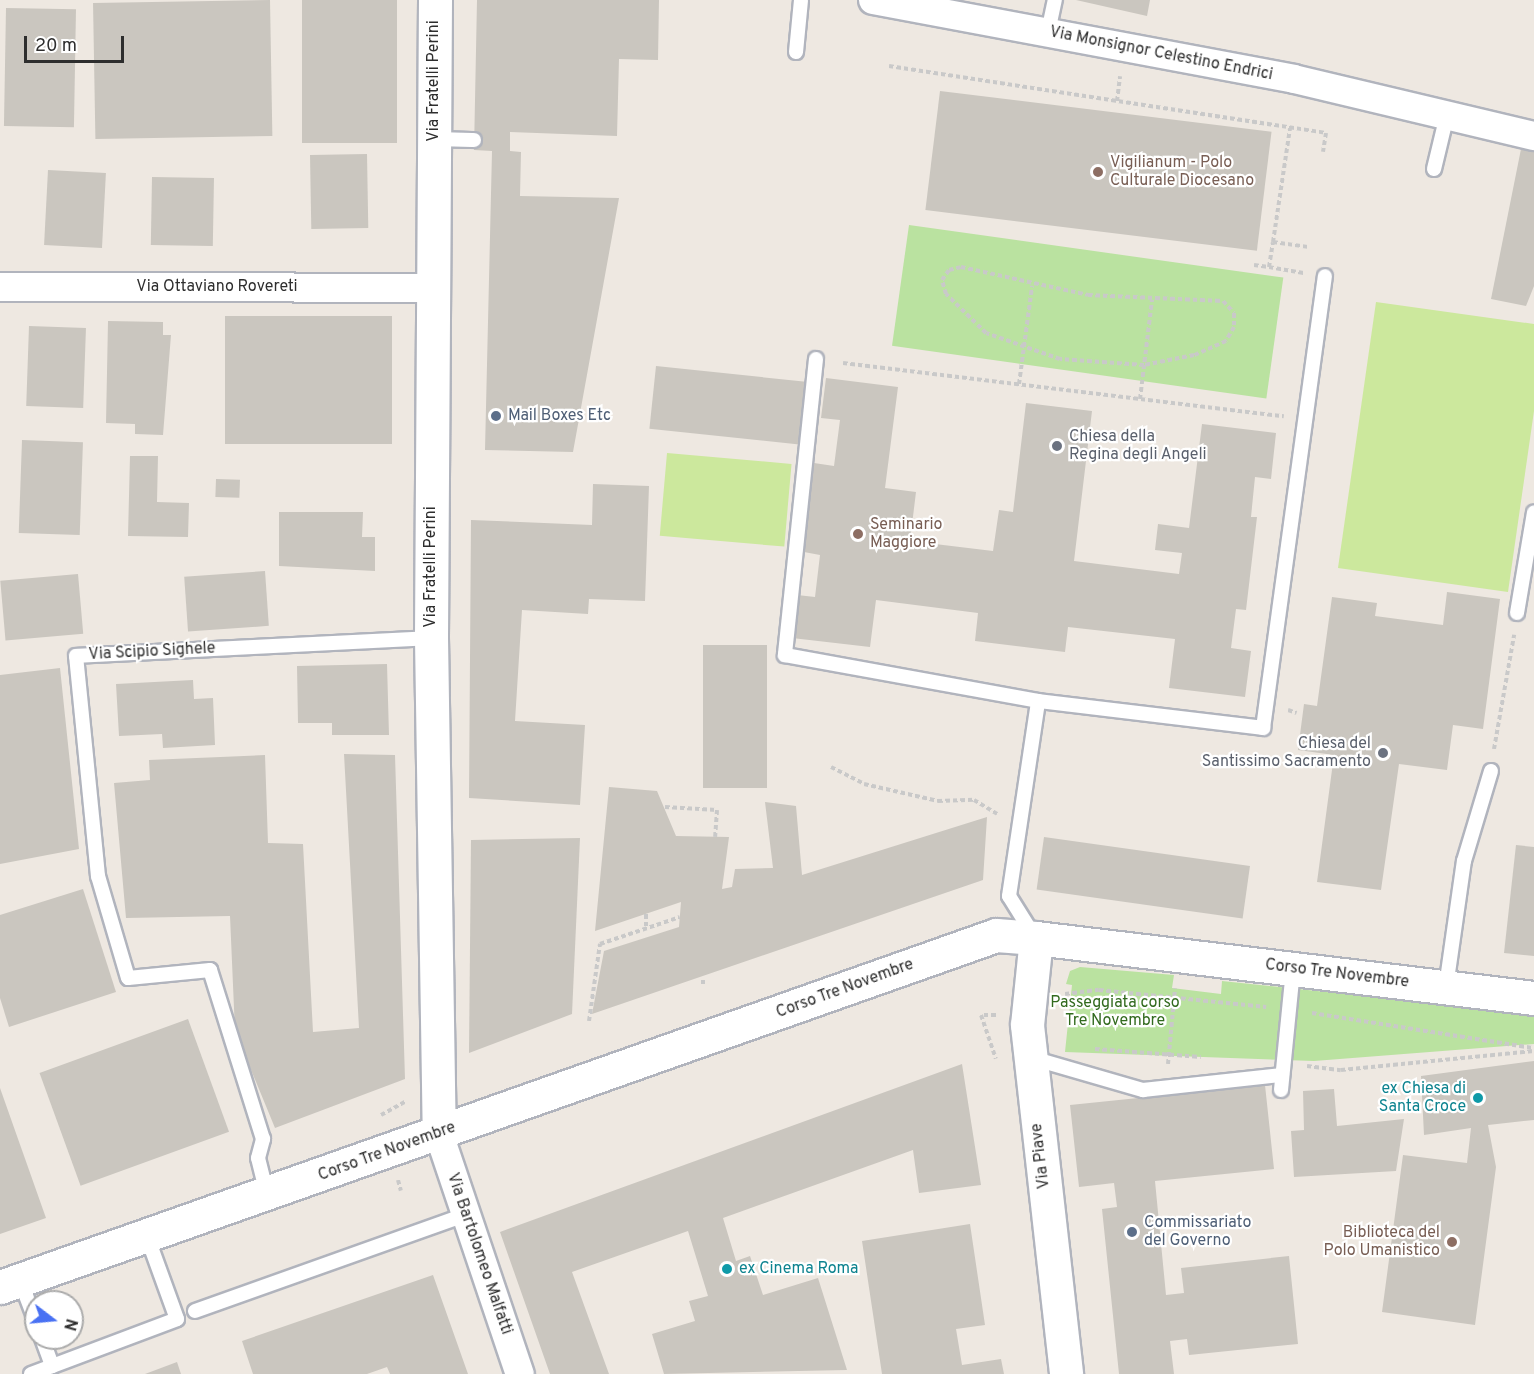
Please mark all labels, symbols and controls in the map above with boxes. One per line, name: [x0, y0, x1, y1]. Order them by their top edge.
street label: Via Fratelli Perini: [424, 20, 444, 142]
street label: Via Monsignor Celestino Endrici: [1048, 23, 1274, 85]
scale bar: [27, 24, 128, 62]
text: 20 m: [35, 35, 77, 58]
place label: Vigilianum - Polo Culturale Diocesano: [1110, 153, 1254, 191]
marker: Vigilianum - Polo Culturale Diocesano: [1091, 165, 1105, 179]
street label: Via Ottaviano Rovereti: [136, 277, 298, 297]
place label: Mail Boxes Etc: [508, 406, 611, 426]
marker: Mail Boxes Etc: [489, 409, 503, 423]
place label: Chiesa della Regina degli Angeli: [1069, 427, 1207, 465]
marker: Chiesa della Regina degli Angeli: [1050, 439, 1064, 453]
street label: Via Fratelli Perini: [421, 506, 441, 628]
place label: Seminario Maggiore: [870, 515, 943, 553]
marker: Seminario Maggiore: [851, 527, 865, 541]
street label: Via Scipio Sighele: [88, 639, 216, 665]
place label: Chiesa del Santissimo Sacramento: [1202, 734, 1371, 772]
marker: Chiesa del Santissimo Sacramento: [1376, 746, 1390, 760]
street label: Corso Tre Novembre: [773, 955, 917, 1023]
street label: Corso Tre Novembre: [1264, 956, 1410, 992]
park label: Passeggiata corso Tre Novembre: [1050, 993, 1180, 1031]
place label: ex Chiesa di Santa Croce: [1379, 1079, 1466, 1117]
marker: ex Chiesa di Santa Croce: [1471, 1091, 1485, 1105]
street label: Corso Tre Novembre: [315, 1118, 459, 1186]
street label: Via Piave: [1027, 1122, 1055, 1190]
street label: Via Bartolomeo Malfatti: [442, 1171, 516, 1337]
place label: Commissariato del Governo: [1144, 1213, 1251, 1251]
place label: Biblioteca del Polo Umanistico: [1324, 1223, 1440, 1261]
marker: Commissariato del Governo: [1125, 1225, 1139, 1239]
marker: Biblioteca del Polo Umanistico: [1445, 1235, 1459, 1249]
place label: ex Cinema Roma: [739, 1259, 859, 1279]
marker: ex Cinema Roma: [720, 1262, 734, 1276]
north arrow: [24, 1290, 84, 1350]
text: N: [58, 1316, 81, 1333]

